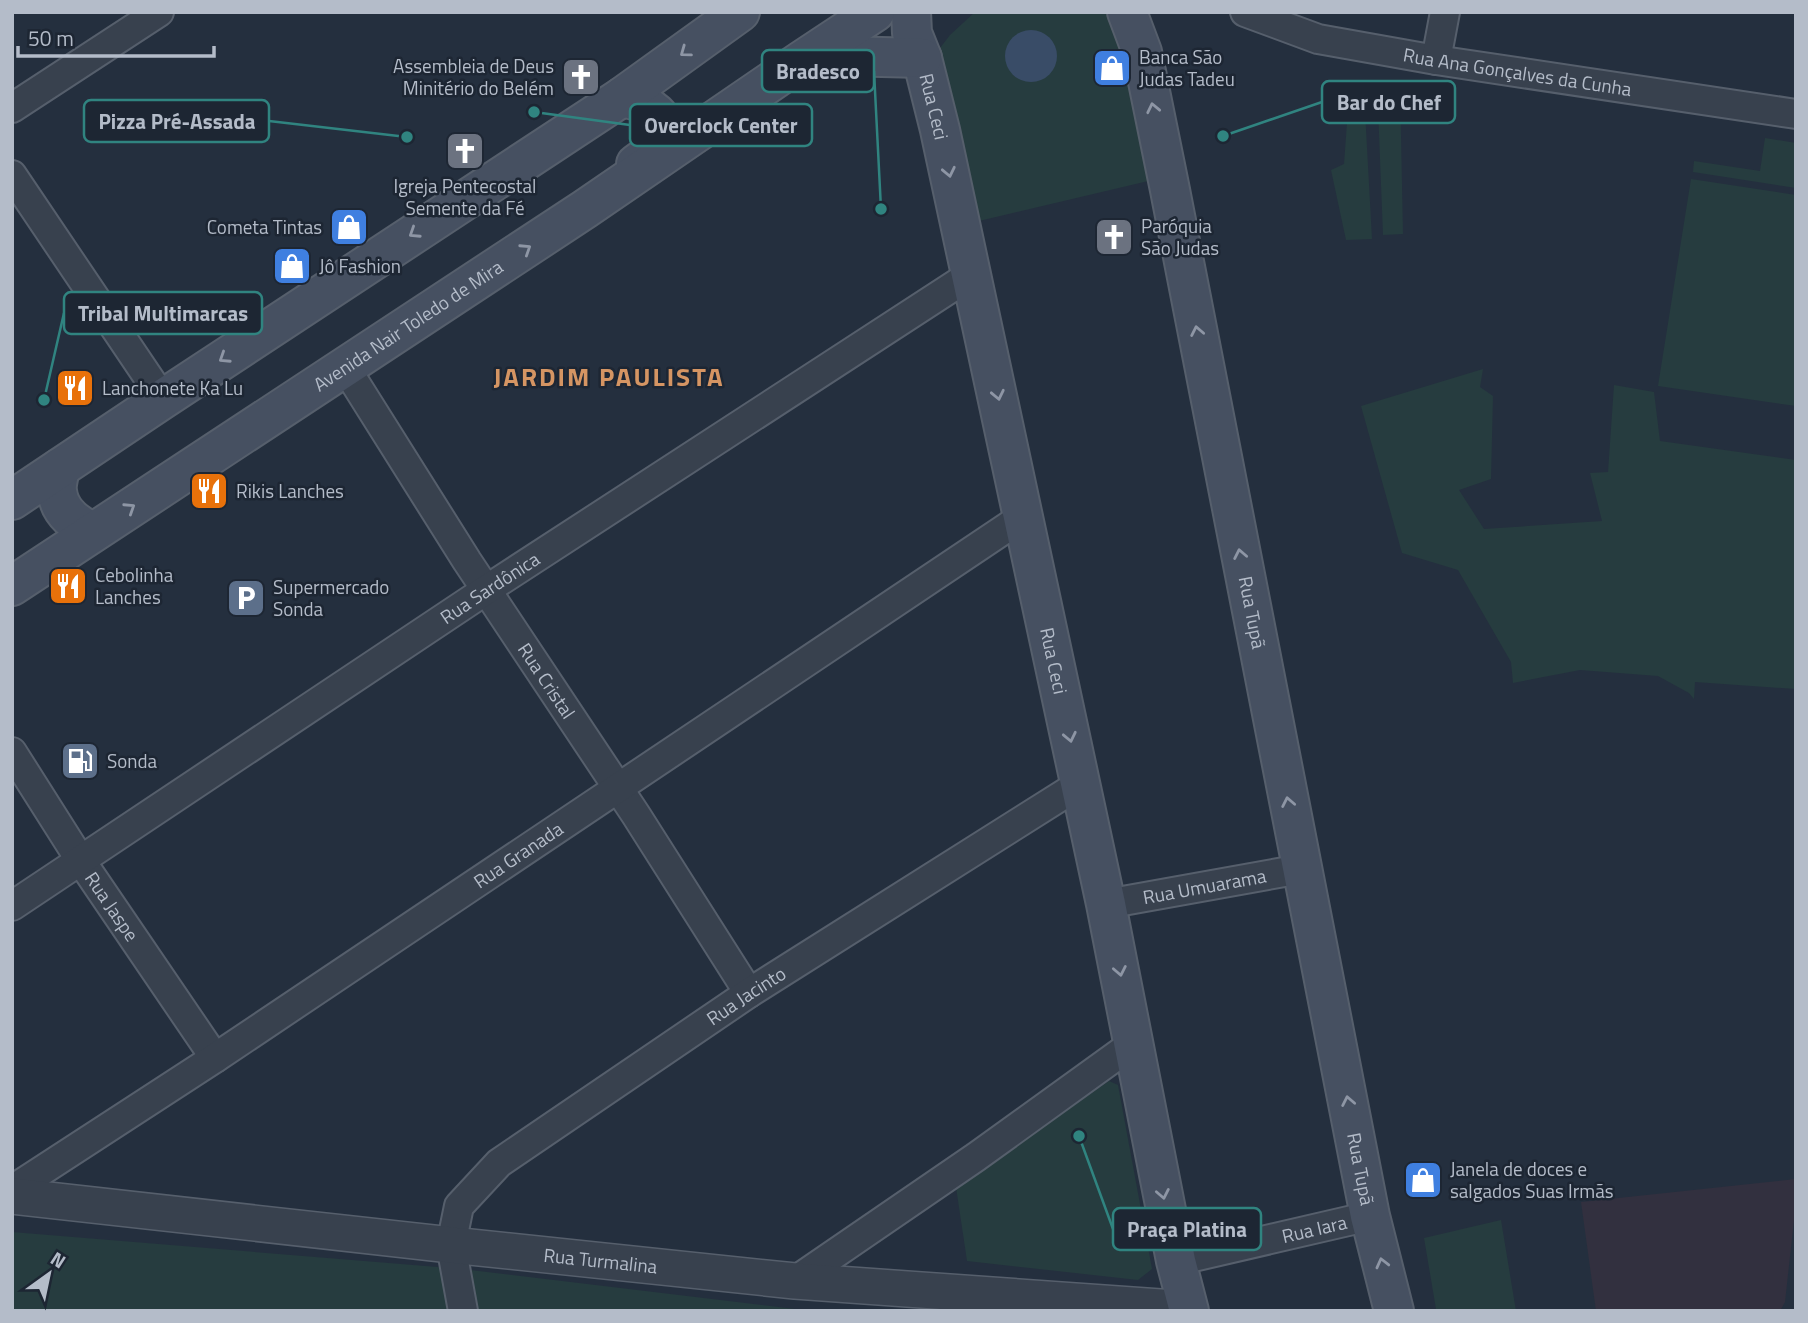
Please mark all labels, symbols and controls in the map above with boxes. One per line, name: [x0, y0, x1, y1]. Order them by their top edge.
scale bar: [18, 14, 214, 58]
text: 50 m: [28, 22, 74, 54]
street label: Rua Ana Gonçalves da Cunha: [1401, 39, 1634, 103]
place label: Banca São Judas Tadeu: [1139, 42, 1235, 93]
one-way arrow: [680, 44, 693, 56]
shop icon: Banca São Judas Tadeu: [1091, 47, 1133, 89]
callout: Bradesco: [762, 50, 874, 92]
place label: Assembleia de Deus Minitério do Belém: [393, 51, 554, 102]
text: Bradesco: [776, 55, 860, 87]
church icon: Assembleia de Deus Minitério do Belém: [560, 56, 602, 98]
street label: Rua Ceci: [912, 70, 957, 142]
callout: Bar do Chef: [1322, 81, 1455, 123]
text: Bar do Chef: [1337, 86, 1442, 118]
callout: Pizza Pré-Assada: [84, 100, 269, 142]
one-way arrow: [1147, 102, 1162, 114]
callout: Overclock Center: [630, 104, 812, 146]
text: Pizza Pré-Assada: [98, 105, 256, 137]
text: Overclock Center: [644, 109, 798, 141]
church icon: Igreja Pentecostal Semente da Fé: [444, 130, 486, 172]
one-way arrow: [941, 166, 956, 178]
place label: Igreja Pentecostal Semente da Fé: [394, 171, 536, 222]
shop icon: Cometa Tintas: [328, 206, 370, 248]
place label: Paróquia São Judas: [1141, 211, 1219, 262]
place label: Cometa Tintas: [207, 212, 322, 241]
church icon: Paróquia São Judas: [1093, 216, 1135, 258]
one-way arrow: [409, 225, 422, 238]
one-way arrow: [518, 244, 531, 257]
shop icon: Jô Fashion: [271, 245, 313, 287]
place label: Jô Fashion: [319, 251, 401, 280]
street label: Avenida Nair Toledo de Mira: [307, 252, 509, 398]
callout: Tribal Multimarcas: [64, 292, 262, 334]
text: Tribal Multimarcas: [78, 297, 248, 329]
one-way arrow: [1190, 325, 1205, 337]
one-way arrow: [219, 350, 232, 363]
district label: JARDIM PAULISTA: [493, 357, 725, 396]
restaurant icon: Lanchonete Ka Lu: [54, 367, 96, 409]
place label: Lanchonete Ka Lu: [102, 373, 243, 402]
one-way arrow: [989, 389, 1004, 401]
restaurant icon: Rikis Lanches: [188, 470, 230, 512]
place label: Rikis Lanches: [236, 476, 344, 505]
one-way arrow: [123, 503, 136, 516]
street label: Rua Sardônica: [434, 544, 545, 631]
one-way arrow: [1233, 549, 1248, 560]
place label: Cebolinha Lanches: [95, 560, 174, 611]
restaurant icon: Cebolinha Lanches: [47, 565, 89, 607]
place label: Supermercado Sonda: [273, 572, 389, 623]
street label: Rua Tupã: [1232, 574, 1274, 652]
parking icon: Supermercado Sonda: [225, 577, 267, 619]
street label: Rua Ceci: [1033, 625, 1076, 697]
street label: Rua Cristal: [511, 637, 583, 724]
one-way arrow: [1062, 731, 1077, 743]
fuel station icon: Sonda: [59, 740, 101, 782]
place label: Sonda: [107, 746, 158, 775]
one-way arrow: [1282, 796, 1297, 808]
street label: Rua Granada: [467, 814, 569, 895]
street label: Rua Umuarama: [1140, 860, 1269, 911]
street label: Rua Jaspe: [78, 865, 147, 947]
street label: Rua Jacinto: [700, 958, 791, 1032]
one-way arrow: [1111, 965, 1126, 977]
one-way arrow: [1341, 1095, 1356, 1107]
street label: Rua Tupã: [1340, 1130, 1383, 1208]
place label: Janela de doces e salgados Suas Irmãs: [1450, 1154, 1614, 1205]
shop icon: Janela de doces e salgados Suas Irmãs: [1402, 1159, 1444, 1201]
one-way arrow: [1155, 1188, 1170, 1200]
street label: Rua Iara: [1279, 1207, 1350, 1250]
callout: Praça Platina: [1113, 1208, 1261, 1250]
text: Praça Platina: [1127, 1213, 1247, 1245]
north arrow: [14, 1239, 84, 1309]
street label: Rua Turmalina: [542, 1240, 659, 1281]
text: N: [45, 1244, 72, 1275]
one-way arrow: [1376, 1258, 1390, 1270]

